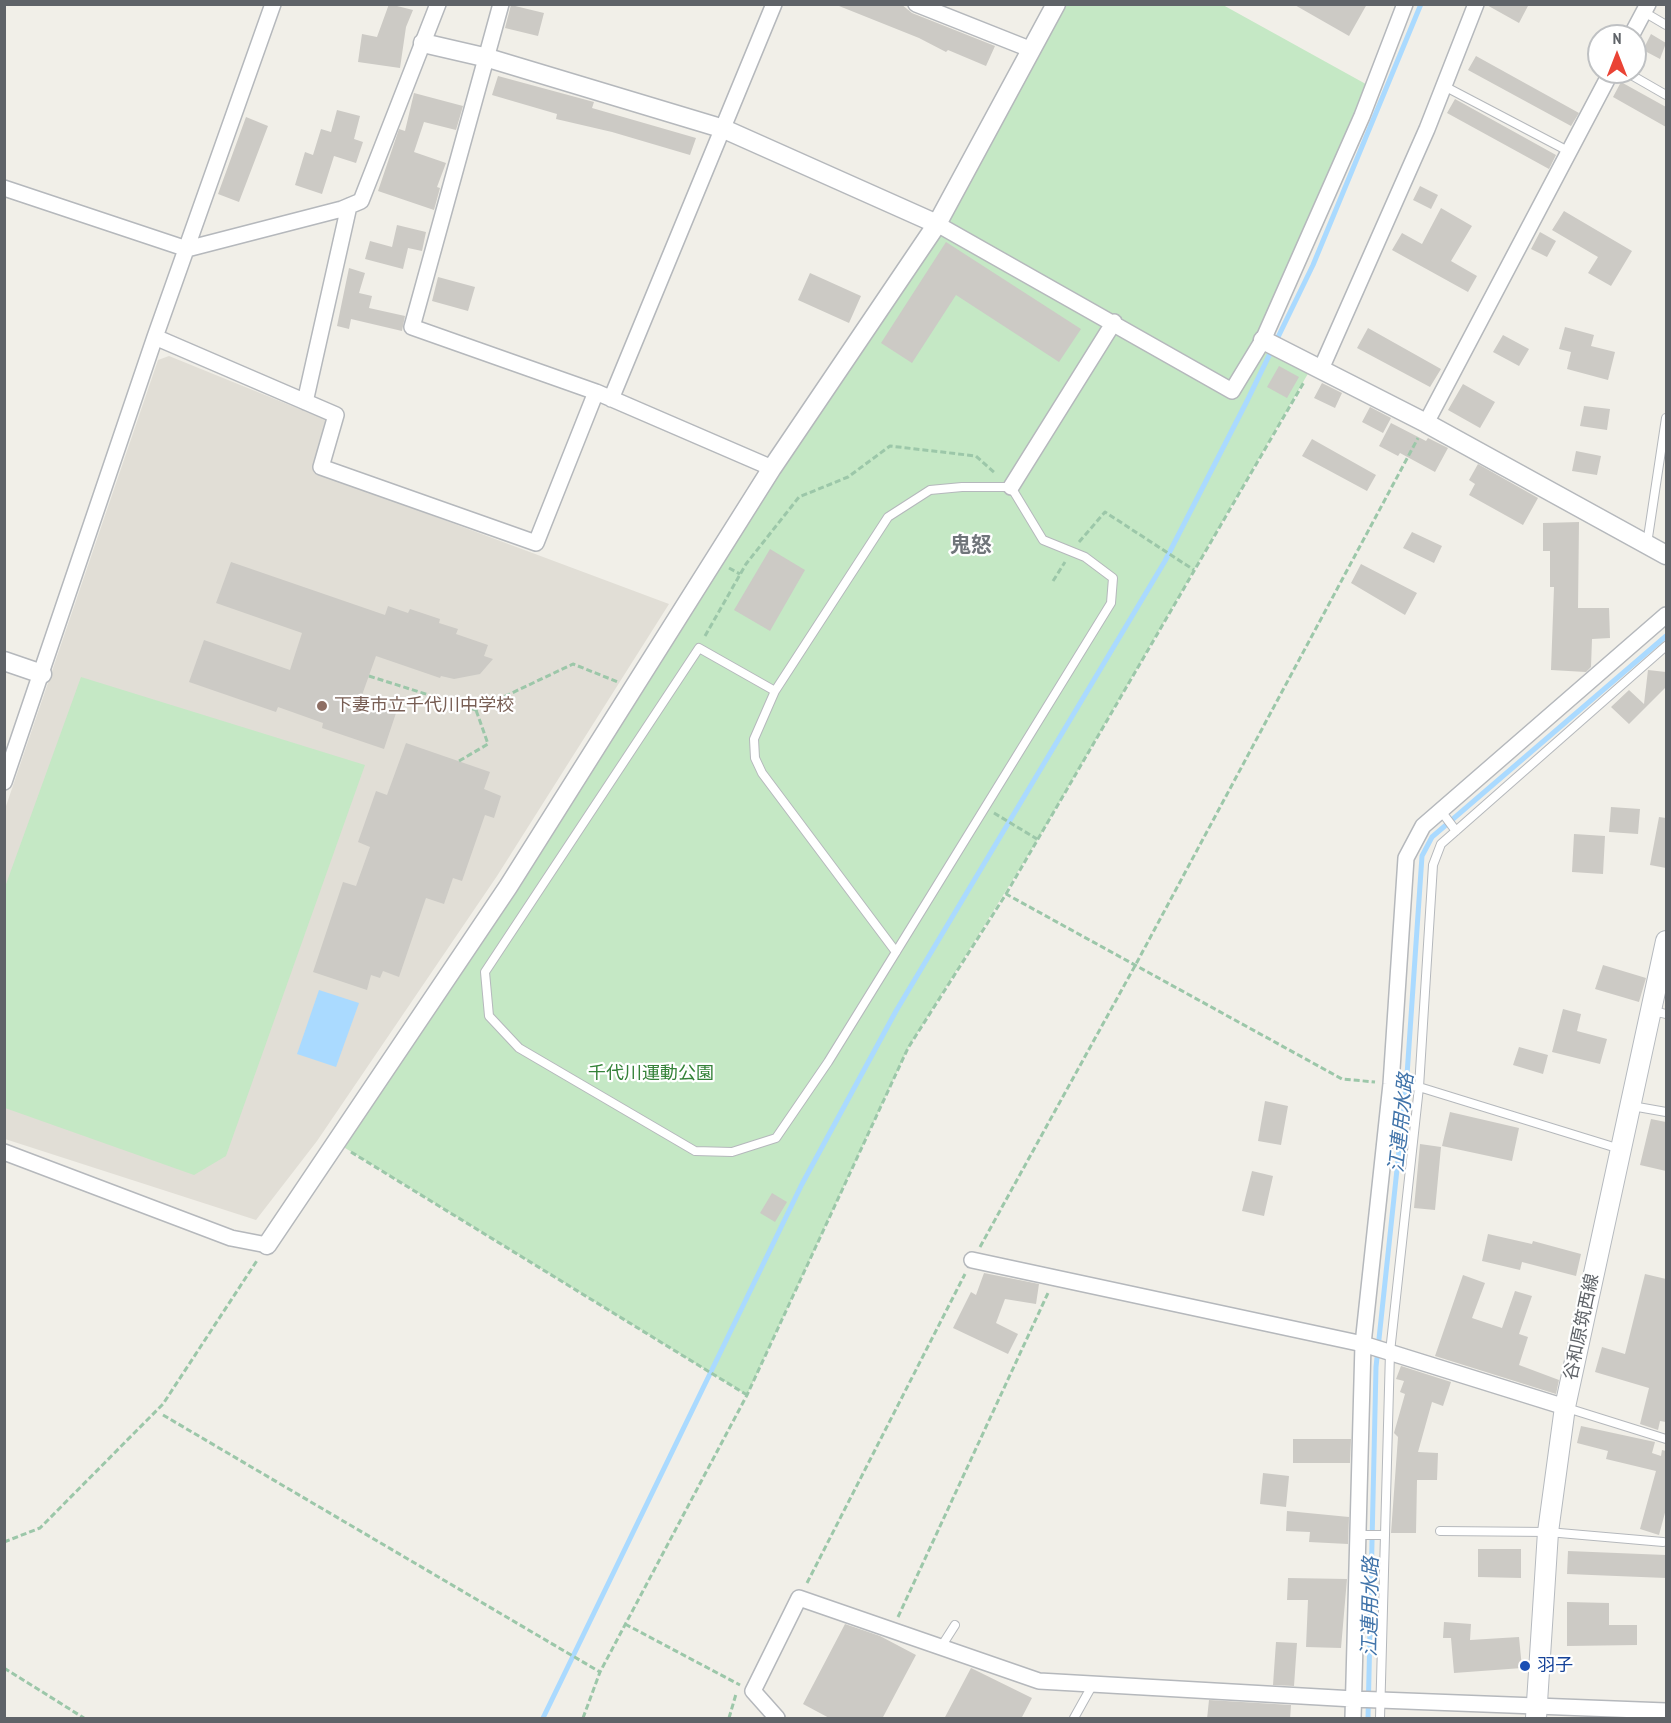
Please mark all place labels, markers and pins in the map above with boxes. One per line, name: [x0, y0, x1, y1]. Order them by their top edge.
place label: 下妻市立千代川中学校: [334, 695, 514, 717]
marker: 下妻市立千代川中学校: [315, 699, 329, 713]
place label: 羽子: [1537, 1655, 1573, 1677]
marker: 羽子: [1518, 1659, 1532, 1673]

